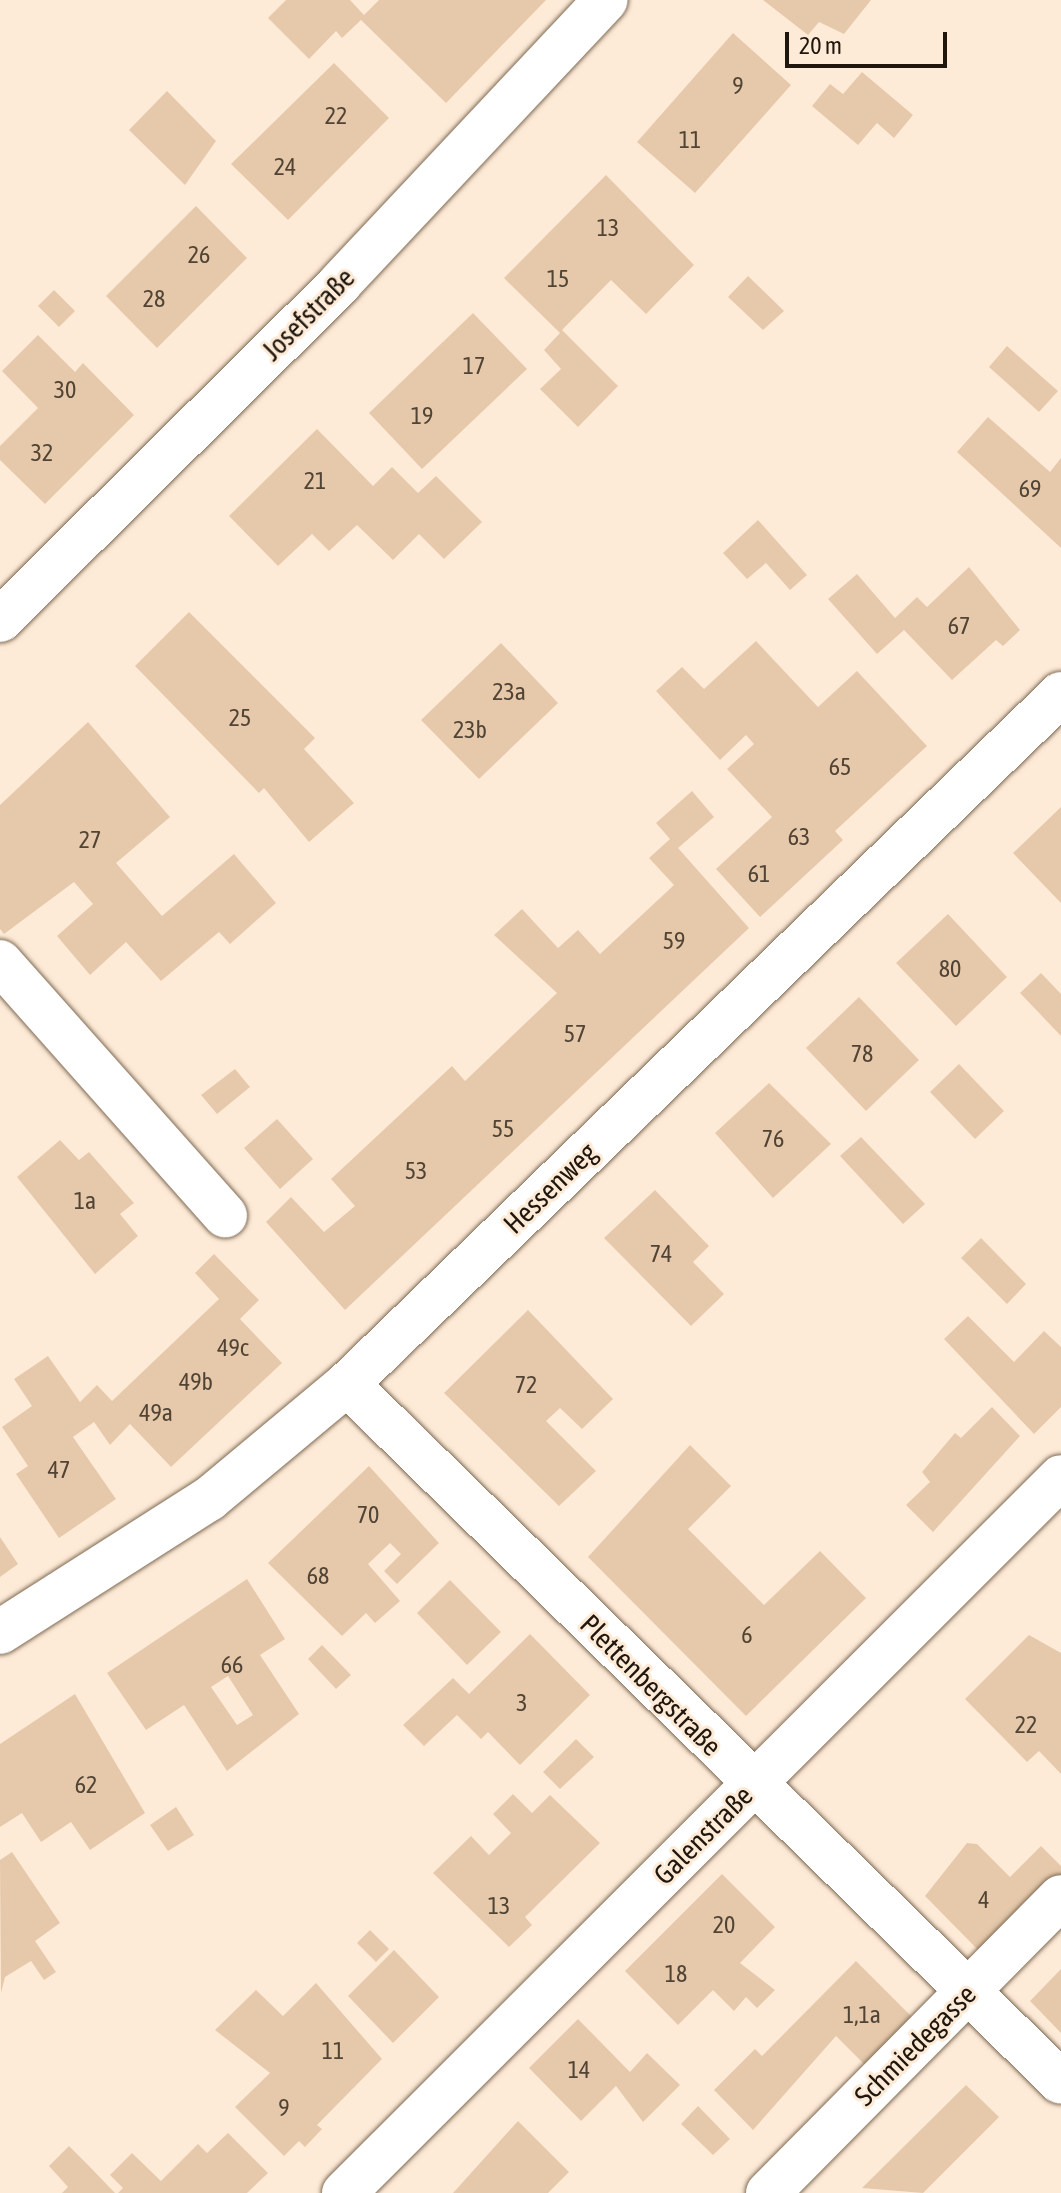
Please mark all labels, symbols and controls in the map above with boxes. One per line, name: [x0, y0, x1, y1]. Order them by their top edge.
scale bar: [789, 16, 951, 66]
text: 20 m: [799, 32, 842, 59]
house number: 9: [732, 72, 744, 100]
house number: 22: [325, 102, 347, 130]
house number: 11: [679, 126, 701, 154]
house number: 24: [274, 153, 296, 181]
house number: 13: [597, 214, 619, 242]
house number: 26: [188, 241, 210, 269]
street label: Josefstraße: [255, 261, 361, 367]
house number: 15: [547, 265, 569, 293]
house number: 28: [143, 285, 165, 313]
house number: 17: [463, 352, 485, 380]
house number: 30: [54, 376, 76, 404]
house number: 19: [411, 402, 433, 430]
house number: 32: [31, 439, 53, 467]
house number: 21: [304, 467, 326, 495]
house number: 69: [1019, 475, 1041, 503]
house number: 67: [948, 612, 970, 640]
house number: 23a: [492, 678, 526, 706]
house number: 25: [229, 704, 251, 732]
house number: 23b: [453, 716, 487, 744]
house number: 65: [829, 753, 851, 781]
house number: 63: [788, 823, 810, 851]
house number: 27: [79, 826, 101, 854]
house number: 61: [748, 860, 770, 888]
house number: 59: [663, 927, 685, 955]
house number: 80: [939, 955, 961, 983]
house number: 57: [564, 1020, 586, 1048]
house number: 78: [851, 1040, 873, 1068]
house number: 55: [492, 1115, 514, 1143]
house number: 76: [762, 1125, 784, 1153]
street label: Hessenweg: [497, 1136, 603, 1240]
house number: 53: [405, 1157, 427, 1185]
house number: 1a: [74, 1187, 96, 1215]
house number: 74: [650, 1240, 672, 1268]
house number: 49c: [217, 1334, 249, 1362]
house number: 49b: [179, 1368, 213, 1396]
house number: 72: [515, 1371, 537, 1399]
house number: 49a: [139, 1399, 173, 1427]
house number: 47: [48, 1456, 70, 1484]
house number: 70: [357, 1501, 379, 1529]
house number: 68: [307, 1562, 329, 1590]
street label: Plettenbergstraße: [573, 1607, 729, 1763]
house number: 6: [741, 1621, 753, 1649]
house number: 66: [221, 1651, 243, 1679]
house number: 3: [516, 1689, 528, 1717]
house number: 22: [1015, 1711, 1037, 1739]
house number: 62: [75, 1771, 97, 1799]
street label: Galenstraße: [647, 1779, 759, 1891]
house number: 4: [978, 1886, 990, 1914]
house number: 13: [488, 1892, 510, 1920]
house number: 20: [713, 1911, 735, 1939]
house number: 18: [665, 1960, 687, 1988]
street label: Schmiedegasse: [847, 1977, 983, 2113]
house number: 1,1a: [843, 2001, 881, 2029]
house number: 11: [322, 2037, 344, 2065]
house number: 14: [568, 2056, 590, 2084]
house number: 9: [278, 2094, 290, 2122]

